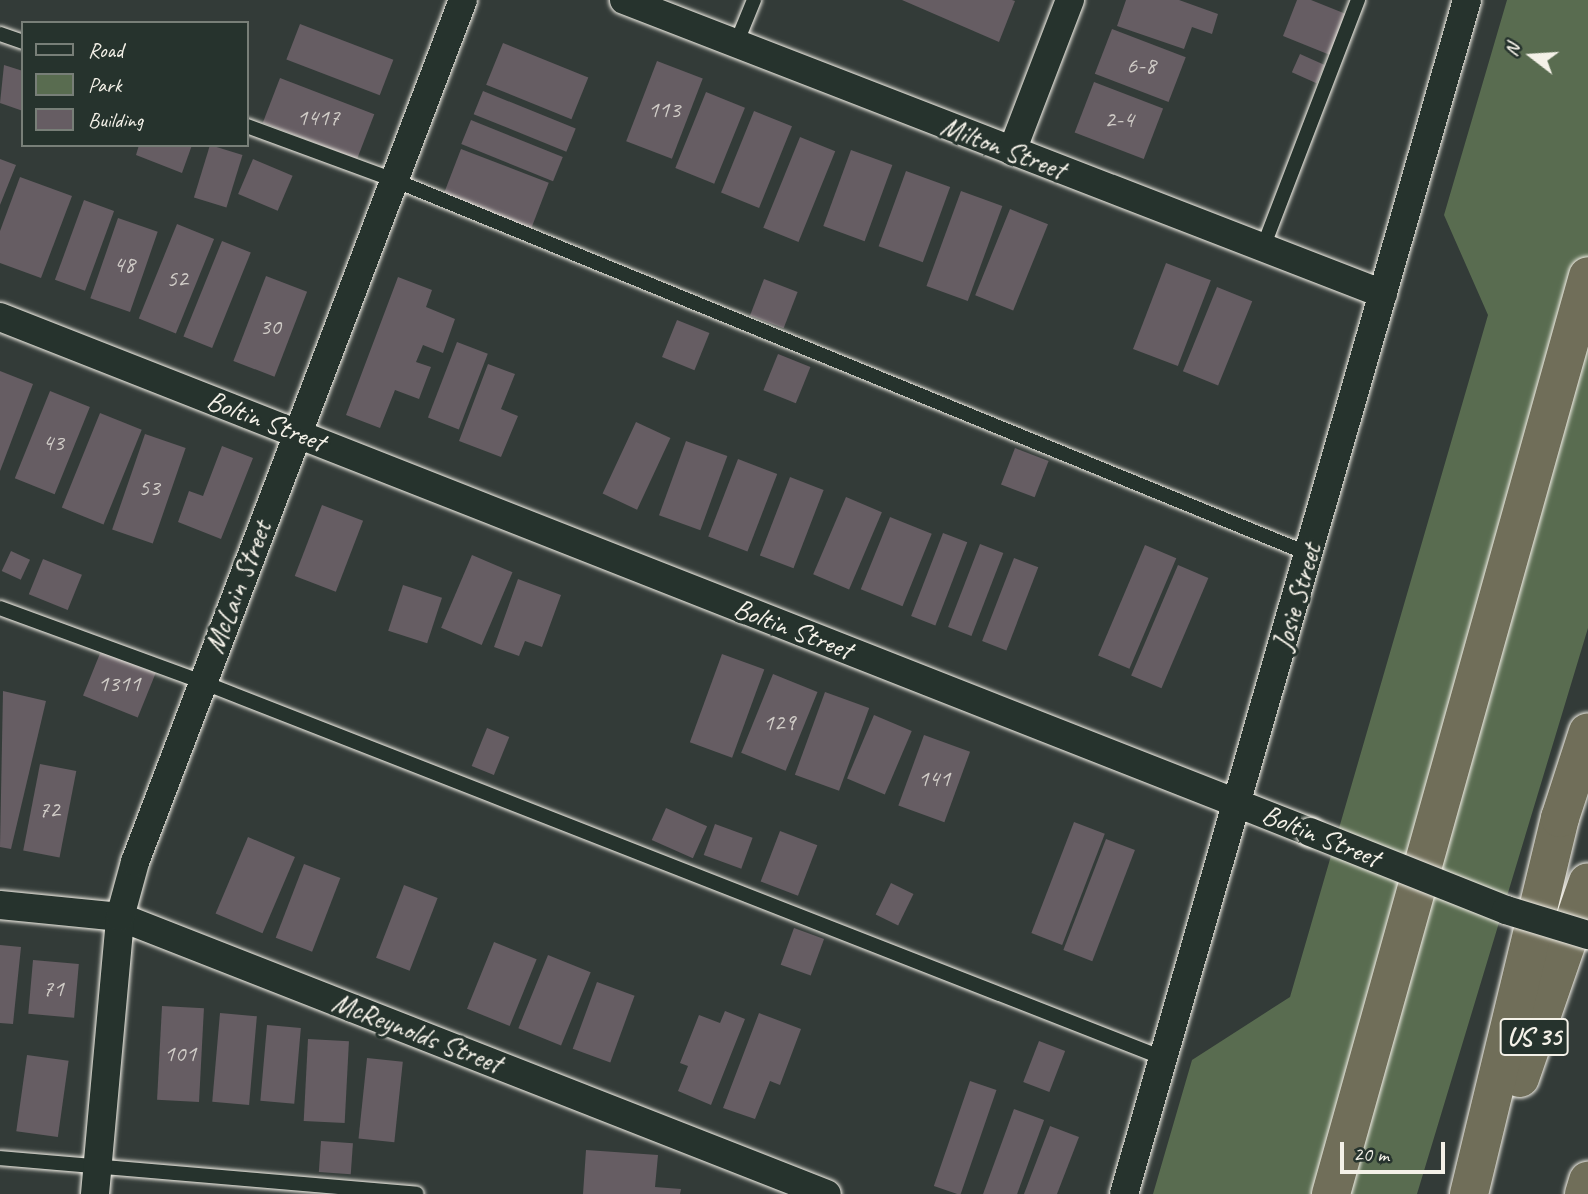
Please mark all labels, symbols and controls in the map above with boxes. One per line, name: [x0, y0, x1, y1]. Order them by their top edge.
legend: [21, 21, 248, 147]
north arrow: [1497, 21, 1567, 91]
text: Road: [88, 37, 123, 63]
text: N: [1499, 41, 1525, 59]
house number: 6-8: [1126, 52, 1156, 80]
text: Park: [88, 72, 121, 98]
house number: 113: [648, 96, 680, 124]
house number: 1417: [296, 104, 340, 132]
house number: 2-4: [1104, 106, 1134, 134]
text: Building: [88, 107, 143, 133]
street label: Milton Street: [936, 109, 1070, 187]
house number: 48: [113, 251, 135, 279]
house number: 52: [166, 265, 188, 293]
house number: 30: [259, 313, 281, 341]
street label: Boltin Street: [202, 383, 330, 459]
house number: 43: [42, 429, 64, 457]
house number: 53: [138, 474, 160, 502]
street label: McLain Street: [197, 516, 279, 658]
street label: Josie Street: [1266, 540, 1328, 654]
street label: Boltin Street: [729, 591, 857, 667]
house number: 1311: [97, 670, 141, 698]
house number: 129: [763, 709, 795, 737]
house number: 141: [918, 765, 950, 793]
house number: 72: [38, 796, 60, 824]
street label: Boltin Street: [1257, 797, 1385, 875]
house number: 71: [42, 975, 64, 1003]
street label: McReynolds Street: [328, 985, 506, 1081]
road number: US 35: [1499, 1014, 1569, 1060]
house number: 101: [164, 1040, 196, 1068]
scale bar: [1343, 1128, 1448, 1172]
text: 20 m: [1353, 1141, 1389, 1167]

